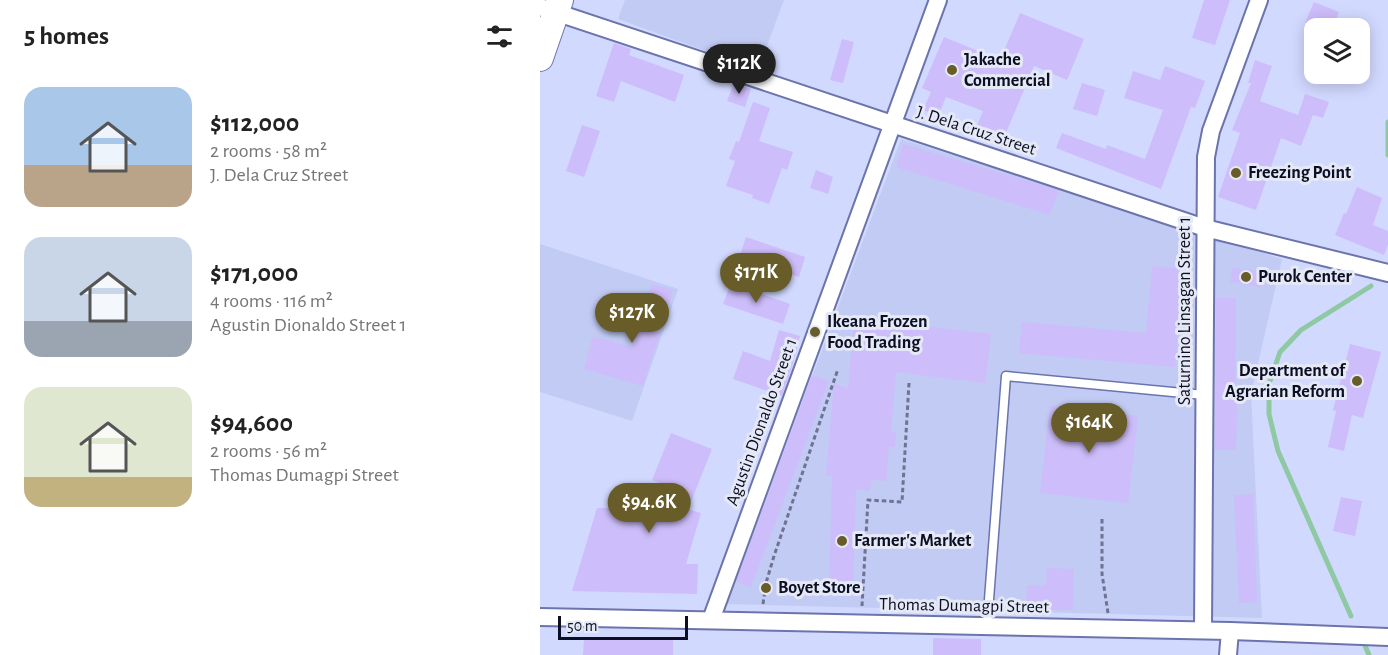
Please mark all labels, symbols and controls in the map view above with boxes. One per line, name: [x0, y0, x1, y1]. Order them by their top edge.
map controls: [1304, 18, 1370, 84]
button: layers: [1304, 18, 1370, 84]
icon: filters: [483, 20, 516, 53]
text: 5 homes: [24, 23, 109, 49]
pin: $112K: [697, 44, 781, 95]
place label: Jakache Commercial: [964, 51, 1051, 90]
text: $112K: [717, 53, 761, 73]
marker: Jakache Commercial: [945, 63, 959, 77]
street label: J. Dela Cruz Street: [914, 103, 1038, 159]
text: $112,000: [210, 110, 299, 136]
icon: home: [72, 111, 144, 183]
text: 2 rooms · 58 m²: [210, 141, 327, 161]
place label: Freezing Point: [1248, 164, 1351, 182]
text: J. Dela Cruz Street: [210, 165, 348, 185]
marker: Freezing Point: [1229, 166, 1243, 180]
street label: Saturnino Linsagan Street 1: [1176, 217, 1194, 405]
pin: $171K: [714, 253, 798, 304]
text: $171,000: [210, 260, 298, 286]
icon: home: [72, 261, 144, 333]
text: $171K: [734, 262, 778, 282]
place label: Purok Center: [1258, 268, 1352, 286]
marker: Purok Center: [1239, 270, 1253, 284]
text: 4 rooms · 116 m²: [210, 291, 333, 311]
pin: $127K: [590, 293, 674, 344]
text: $127K: [609, 302, 655, 322]
place label: Ikeana Frozen Food Trading: [827, 313, 928, 352]
text: Agustin Dionaldo Street 1: [210, 315, 406, 335]
marker: Ikeana Frozen Food Trading: [808, 325, 822, 339]
street label: Agustin Dionaldo Street 1: [723, 336, 801, 508]
place label: Department of Agrarian Reform: [1225, 362, 1347, 401]
marker: Department of Agrarian Reform: [1350, 374, 1364, 388]
pin: $164K: [1047, 403, 1131, 454]
text: $94,600: [210, 410, 293, 436]
icon: home: [72, 411, 144, 483]
text: $164K: [1065, 412, 1113, 432]
text: 2 rooms · 56 m²: [210, 441, 327, 461]
text: Thomas Dumagpi Street: [210, 465, 399, 485]
pin: $94.6K: [600, 483, 698, 534]
text: $94.6K: [622, 492, 676, 512]
place label: Farmer's Market: [854, 532, 971, 550]
marker: Farmer's Market: [835, 534, 849, 548]
place label: Boyet Store: [778, 579, 861, 597]
marker: Boyet Store: [759, 581, 773, 595]
street label: Thomas Dumagpi Street: [879, 596, 1049, 616]
scale bar: [558, 613, 688, 640]
text: 50 m: [567, 618, 598, 634]

